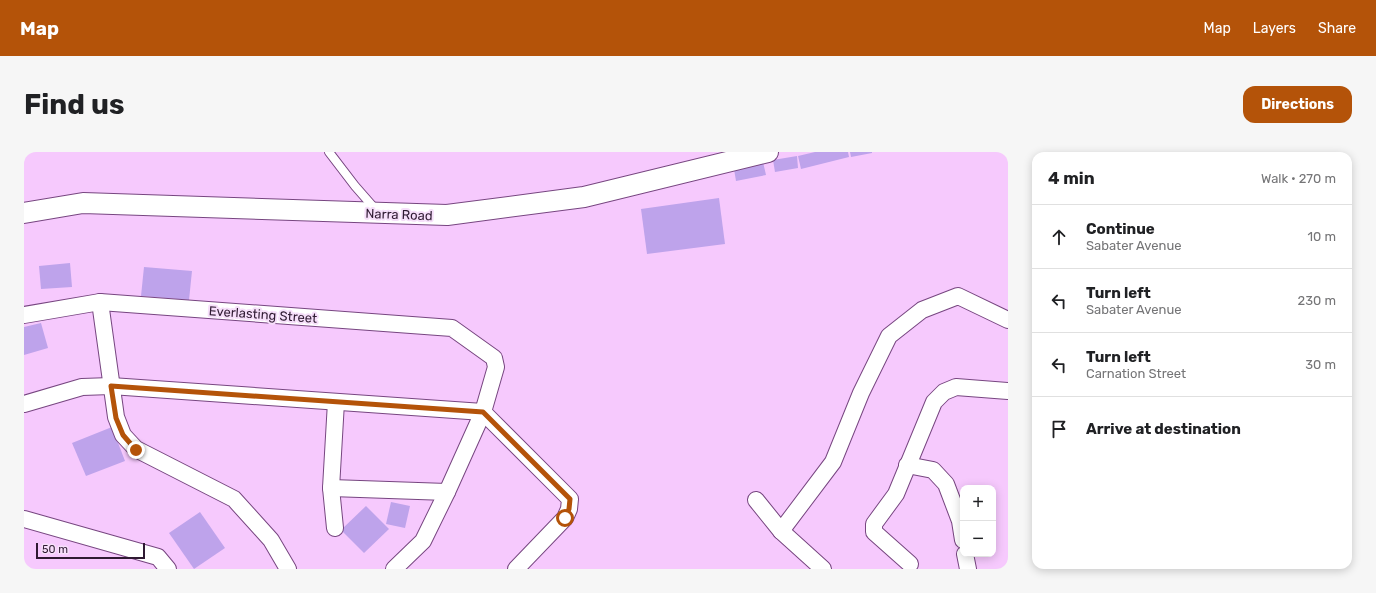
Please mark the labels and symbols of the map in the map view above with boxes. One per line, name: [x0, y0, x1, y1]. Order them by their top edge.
street label: Narra Road: [365, 206, 433, 223]
street label: Everlasting Street: [208, 303, 318, 327]
route end: [127, 441, 145, 459]
route start: [556, 509, 574, 527]
scale bar: [36, 541, 145, 560]

